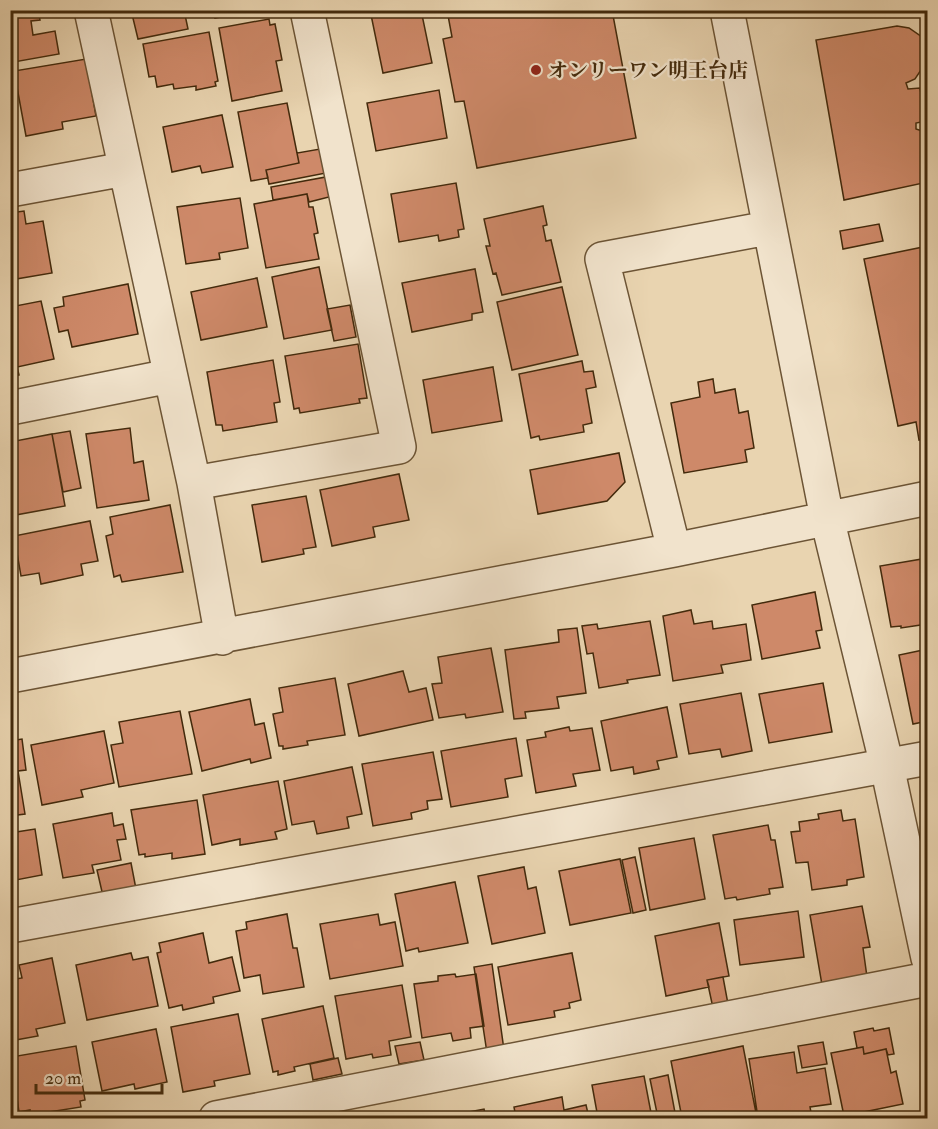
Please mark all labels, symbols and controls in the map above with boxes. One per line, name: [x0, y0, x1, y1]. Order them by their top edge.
place label: オンリーワン明王台店: [548, 58, 748, 83]
marker: オンリーワン明王台店: [529, 63, 543, 77]
scale bar: [36, 1057, 162, 1095]
text: 20 m: [45, 1067, 81, 1090]

